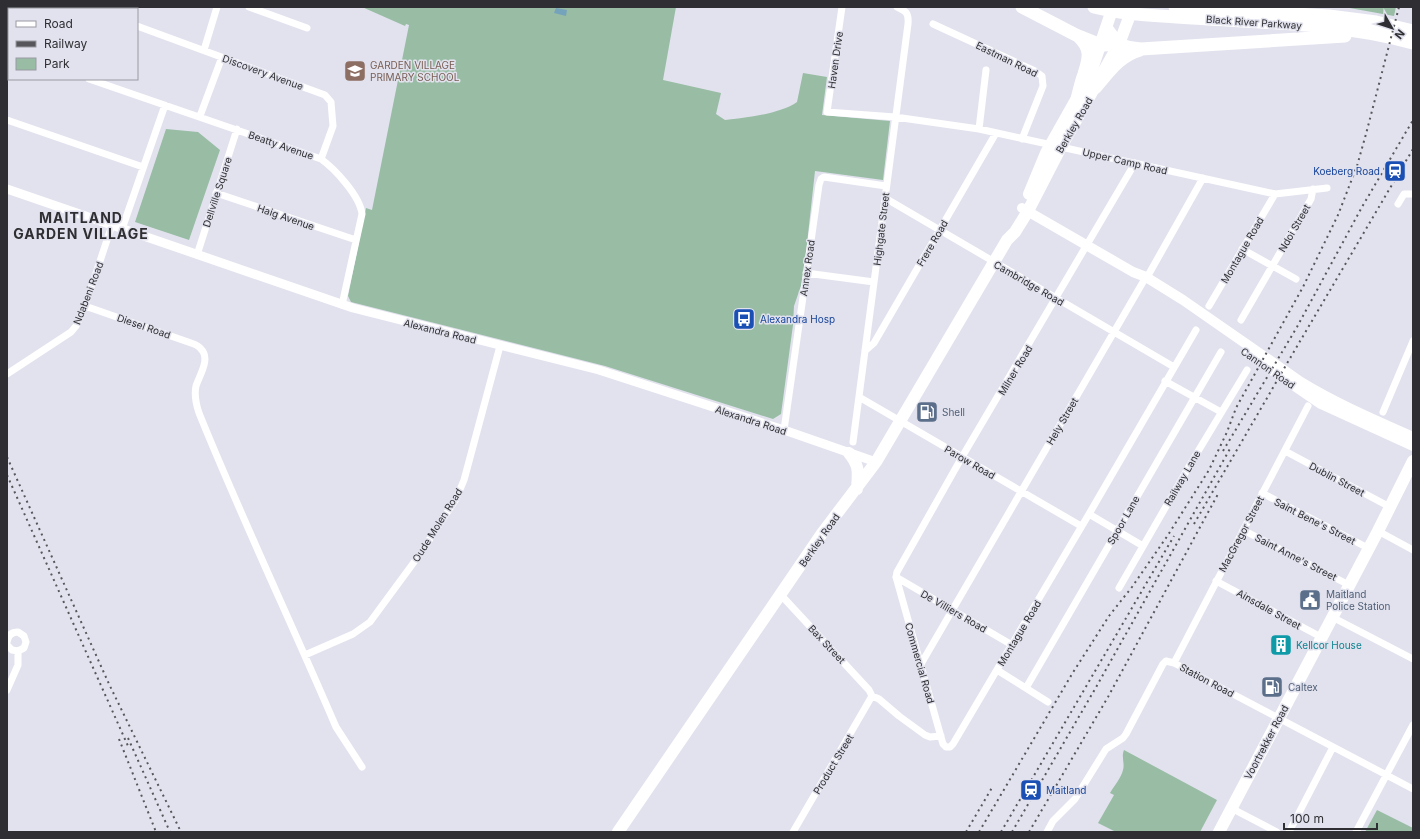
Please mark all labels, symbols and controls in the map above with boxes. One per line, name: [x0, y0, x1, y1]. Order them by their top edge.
legend: [8, 8, 138, 80]
north arrow: [1372, 8, 1412, 48]
street label: Black River Parkway: [1206, 13, 1303, 31]
text: Road: [44, 16, 73, 31]
text: N: [1392, 27, 1408, 42]
street label: Haven Drive: [825, 30, 845, 89]
text: Railway: [44, 36, 88, 51]
street label: Eastman Road: [974, 39, 1040, 79]
street label: Discovery Avenue: [221, 52, 305, 92]
text: Park: [44, 56, 70, 71]
school or university icon: GARDEN VILLAGE PRIMARY SCHOOL: [342, 58, 368, 84]
place label: GARDEN VILLAGE PRIMARY SCHOOL: [370, 59, 460, 83]
street label: Berkley Road: [1053, 95, 1095, 155]
street label: Beatty Avenue: [247, 128, 315, 162]
street label: Upper Camp Road: [1081, 145, 1169, 177]
street label: Dellville Square: [200, 155, 234, 229]
station icon: Koeberg Road: [1382, 158, 1408, 184]
place label: Koeberg Road: [1313, 165, 1380, 177]
street label: Highgate Street: [871, 191, 892, 266]
street label: Ndoi Street: [1276, 201, 1313, 254]
street label: Haig Avenue: [256, 202, 316, 232]
district label: MAITLAND GARDEN VILLAGE: [13, 209, 149, 242]
street label: Montague Road: [1218, 215, 1266, 285]
street label: Frere Road: [914, 218, 950, 268]
street label: Annex Road: [797, 239, 817, 297]
street label: Cambridge Road: [992, 258, 1066, 308]
street label: Ndabeni Road: [70, 260, 106, 326]
bus stop icon: Alexandra Hosp: [731, 306, 757, 332]
street label: Diesel Road: [116, 311, 172, 341]
place label: Alexandra Hosp: [760, 313, 835, 325]
street label: Alexandra Road: [402, 316, 478, 346]
street label: Milner Road: [995, 343, 1035, 397]
street label: Cannon Road: [1239, 345, 1297, 391]
street label: Hely Street: [1044, 395, 1081, 447]
fuel station icon: Shell: [914, 399, 940, 425]
street label: Alexandra Road: [714, 403, 788, 437]
place label: Shell: [942, 406, 965, 418]
street label: Parow Road: [943, 443, 997, 481]
street label: Railway Lane: [1161, 448, 1203, 508]
street label: Dublin Street: [1307, 459, 1367, 499]
street label: Oude Molen Road: [410, 486, 464, 564]
street label: Spoor Lane: [1104, 493, 1142, 546]
street label: MacGregor Street: [1216, 493, 1266, 574]
street label: Saint Bene's Street: [1272, 495, 1358, 547]
street label: Berkley Road: [796, 511, 842, 569]
street label: Saint Anne's Street: [1253, 531, 1340, 583]
street label: Ainsdale Street: [1235, 586, 1304, 632]
street label: De Villiers Road: [919, 587, 989, 635]
public building icon: Maitland Police Station: [1297, 587, 1323, 613]
place label: Maitland Police Station: [1326, 588, 1391, 612]
street label: Montague Road: [995, 598, 1043, 668]
street label: Commercial Road: [903, 621, 937, 705]
street label: Bax Street: [806, 622, 848, 666]
building icon: Kellcor House: [1268, 632, 1294, 658]
place label: Kellcor House: [1296, 639, 1362, 651]
street label: Station Road: [1178, 661, 1236, 699]
fuel station icon: Caltex: [1259, 674, 1285, 700]
place label: Caltex: [1288, 681, 1318, 693]
street label: Voortrekker Road: [1241, 703, 1291, 781]
street label: Product Street: [810, 731, 856, 796]
station icon: Maitland: [1018, 777, 1044, 803]
place label: Maitland: [1046, 784, 1086, 796]
scale bar: [1284, 805, 1377, 831]
text: 100 m: [1290, 811, 1324, 826]

